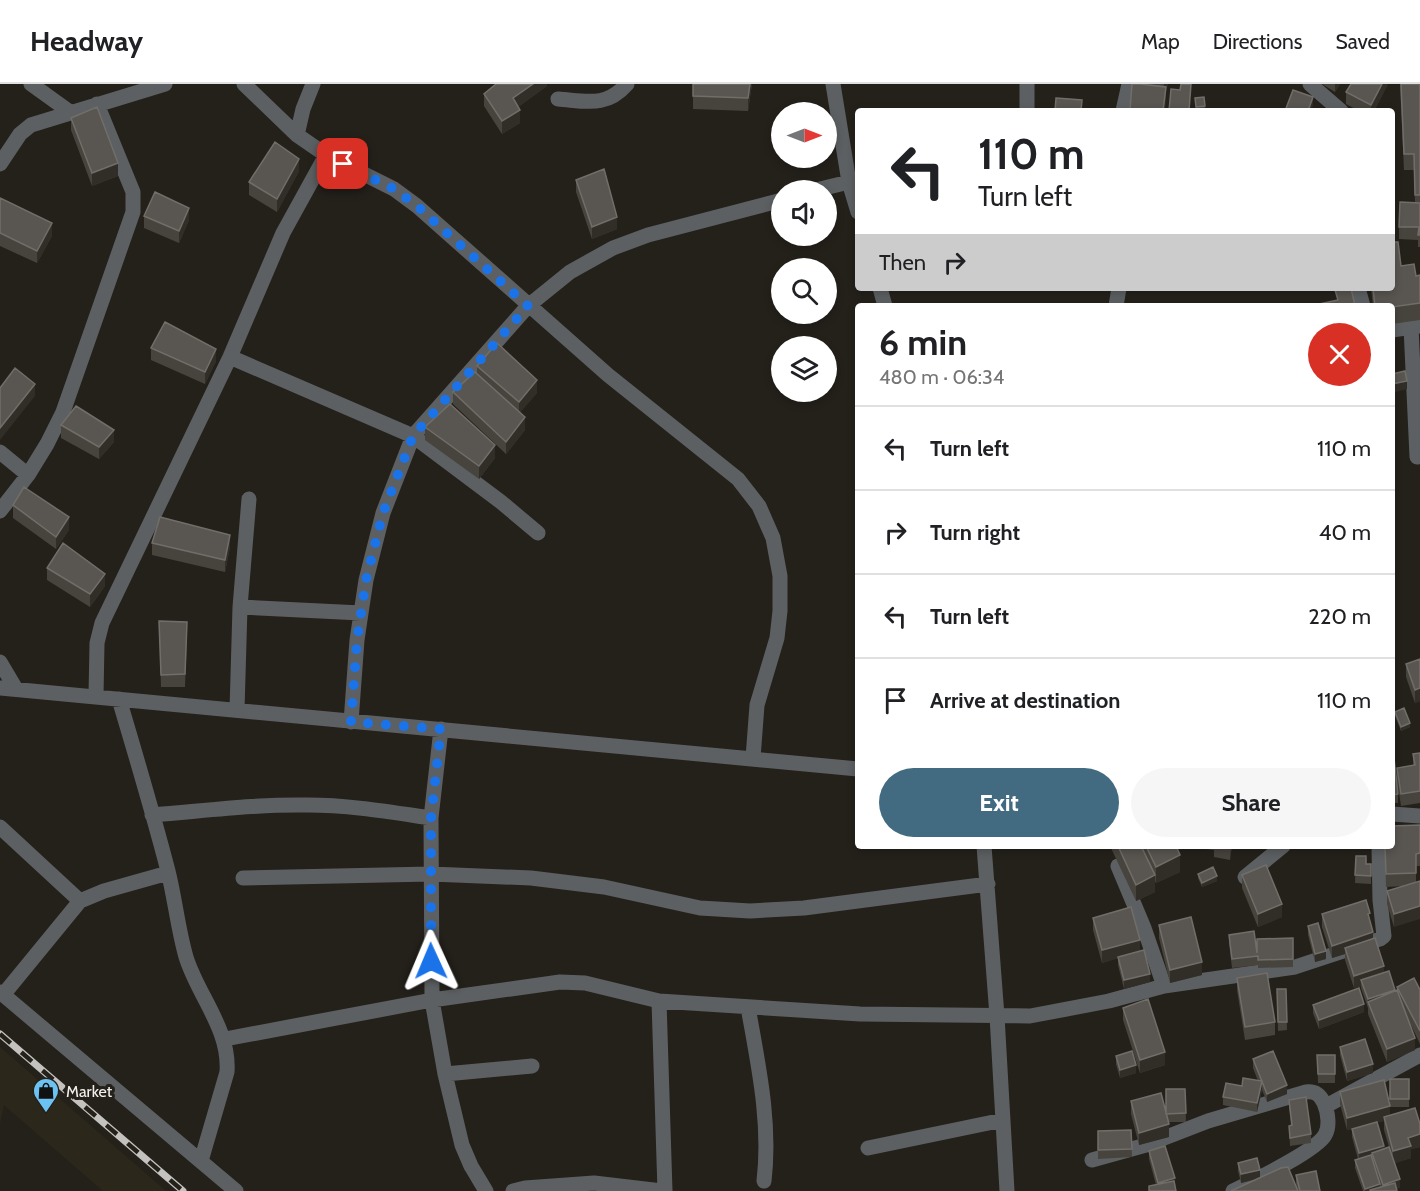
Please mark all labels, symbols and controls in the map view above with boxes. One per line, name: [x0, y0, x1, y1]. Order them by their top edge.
text: Headway: [30, 24, 143, 58]
text: Map: [1141, 29, 1180, 54]
text: Directions: [1213, 29, 1302, 54]
text: Saved: [1335, 29, 1390, 54]
north arrow: [771, 102, 837, 168]
map controls: [771, 102, 837, 402]
text: 110 m: [978, 128, 1085, 180]
icon: left: [879, 132, 957, 210]
pin: [317, 138, 368, 189]
icon: arrive: [326, 147, 359, 180]
button: sound: [771, 180, 837, 246]
text: Turn left: [978, 180, 1072, 213]
icon: right: [938, 246, 971, 279]
text: Then: [879, 249, 926, 276]
button: search: [771, 258, 837, 324]
text: 6 min: [879, 320, 967, 364]
button: close: [1308, 323, 1371, 386]
button: layers: [771, 336, 837, 402]
text: 480 m · 06:34: [879, 365, 1004, 389]
icon: left: [879, 432, 912, 465]
text: Turn left: [930, 435, 1009, 462]
text: 110 m: [1317, 435, 1371, 462]
icon: right: [879, 516, 912, 549]
text: Turn right: [930, 519, 1020, 546]
text: 40 m: [1319, 519, 1371, 546]
icon: left: [879, 600, 912, 633]
text: Turn left: [930, 603, 1009, 630]
text: 220 m: [1308, 603, 1371, 630]
icon: arrive: [879, 684, 912, 717]
text: Arrive at destination: [930, 687, 1120, 714]
text: 110 m: [1317, 687, 1371, 714]
button: Exit: [879, 768, 1119, 837]
button: Share: [1131, 768, 1371, 837]
position arrow: [399, 929, 463, 993]
shop icon: Market: [31, 1076, 61, 1114]
place label: Market: [66, 1082, 113, 1101]

